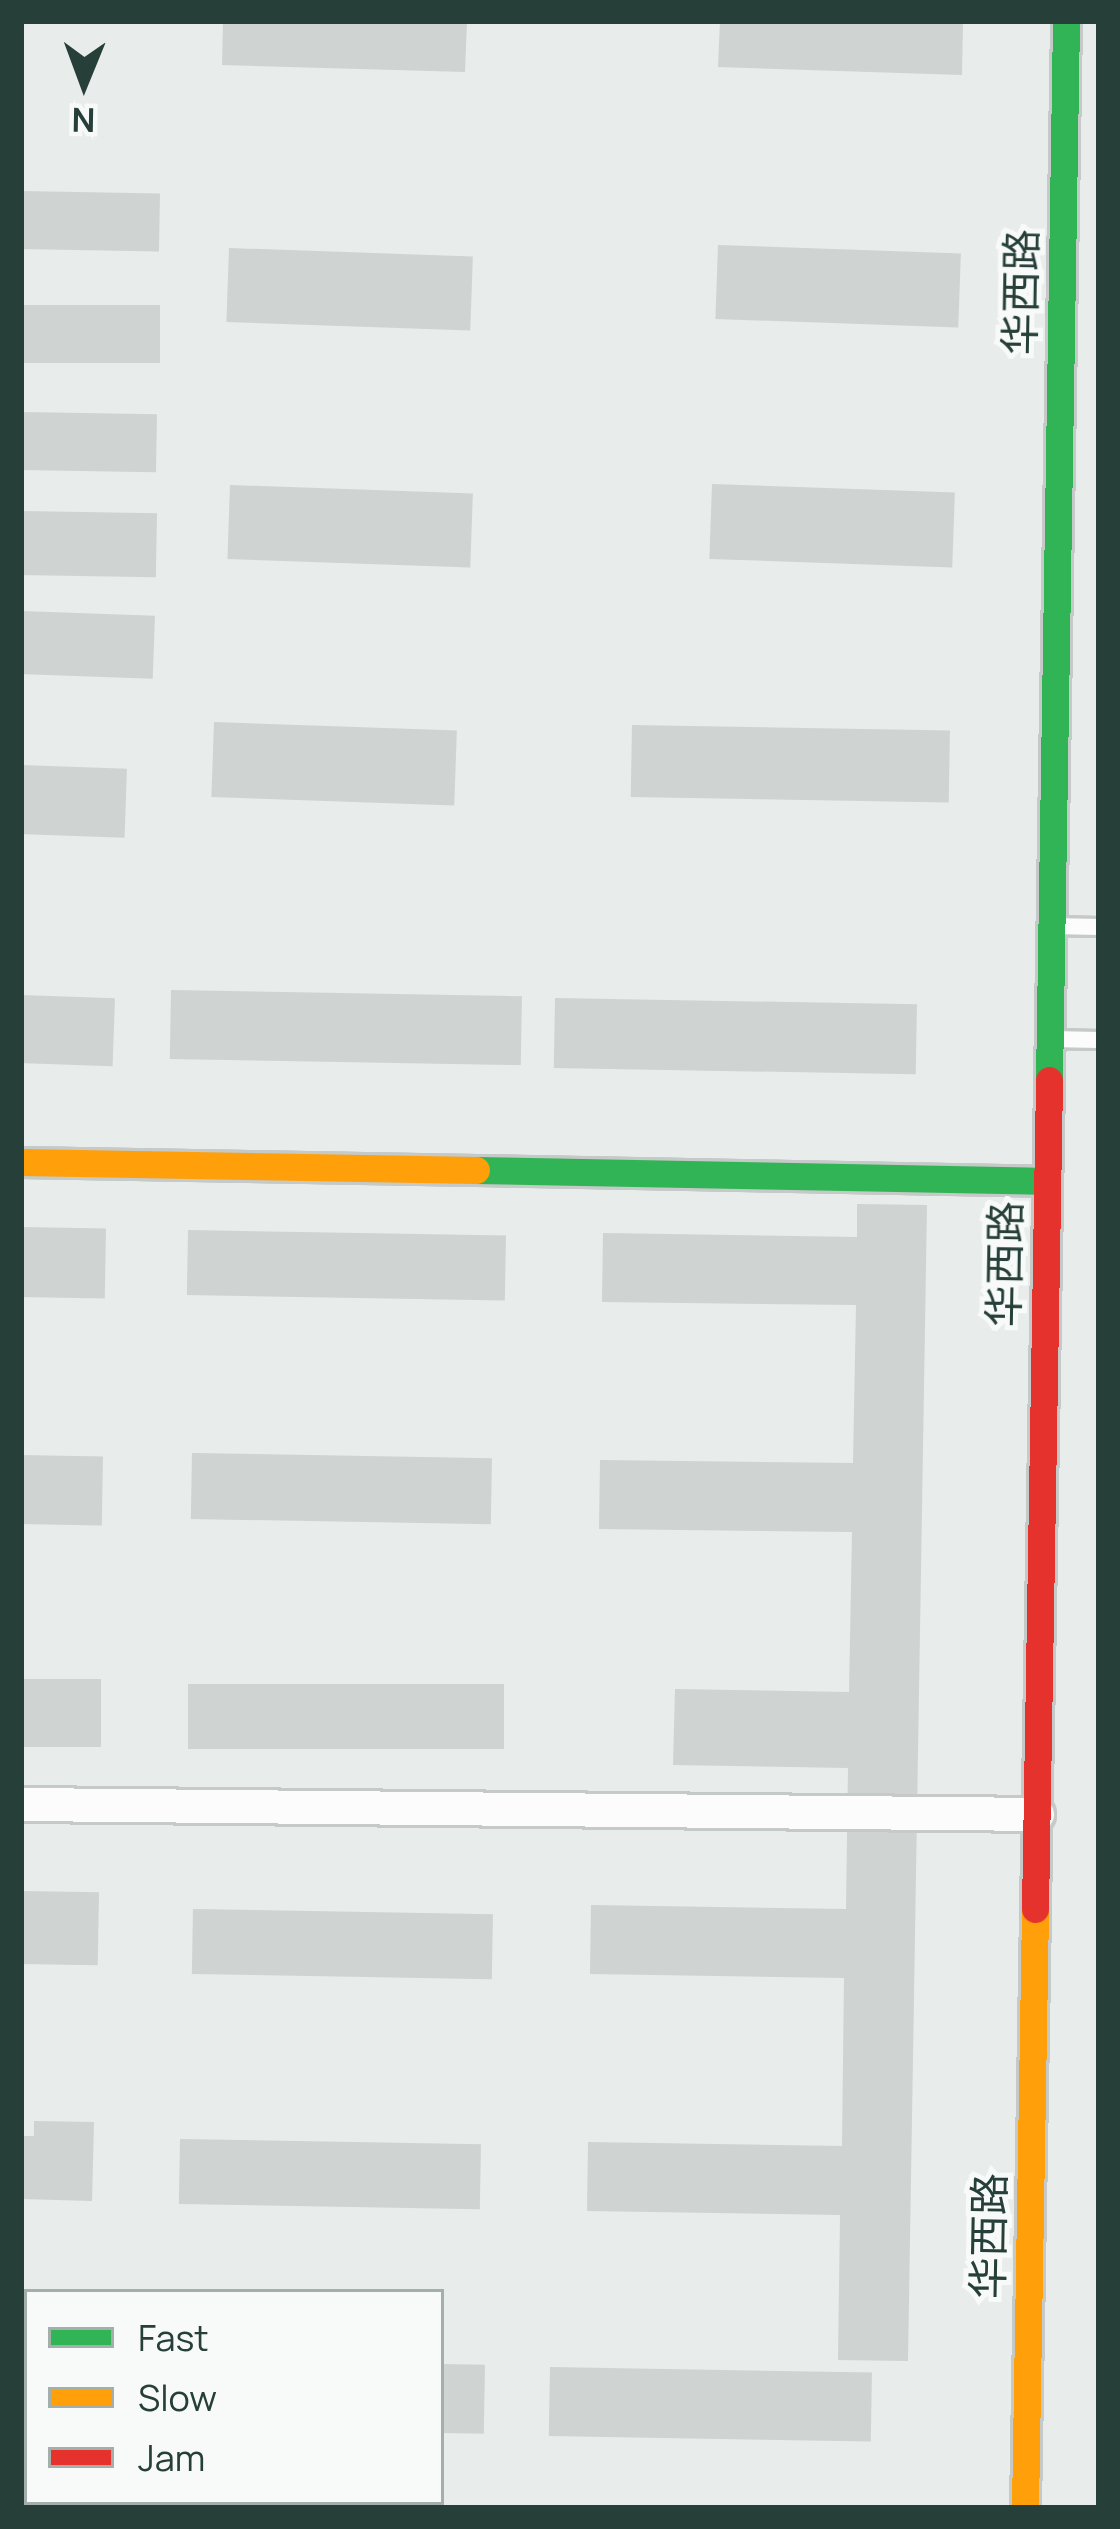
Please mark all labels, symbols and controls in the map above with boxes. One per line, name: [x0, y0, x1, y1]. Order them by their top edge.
north arrow: [24, 24, 144, 144]
text: N: [71, 98, 96, 143]
street label: 华西路: [994, 229, 1046, 355]
street label: 华西路: [978, 1201, 1030, 1327]
street label: 华西路: [962, 2173, 1014, 2299]
legend: [24, 2289, 444, 2505]
text: Fast: [138, 2313, 209, 2362]
text: Slow: [138, 2373, 217, 2422]
text: Jam: [138, 2433, 205, 2482]

